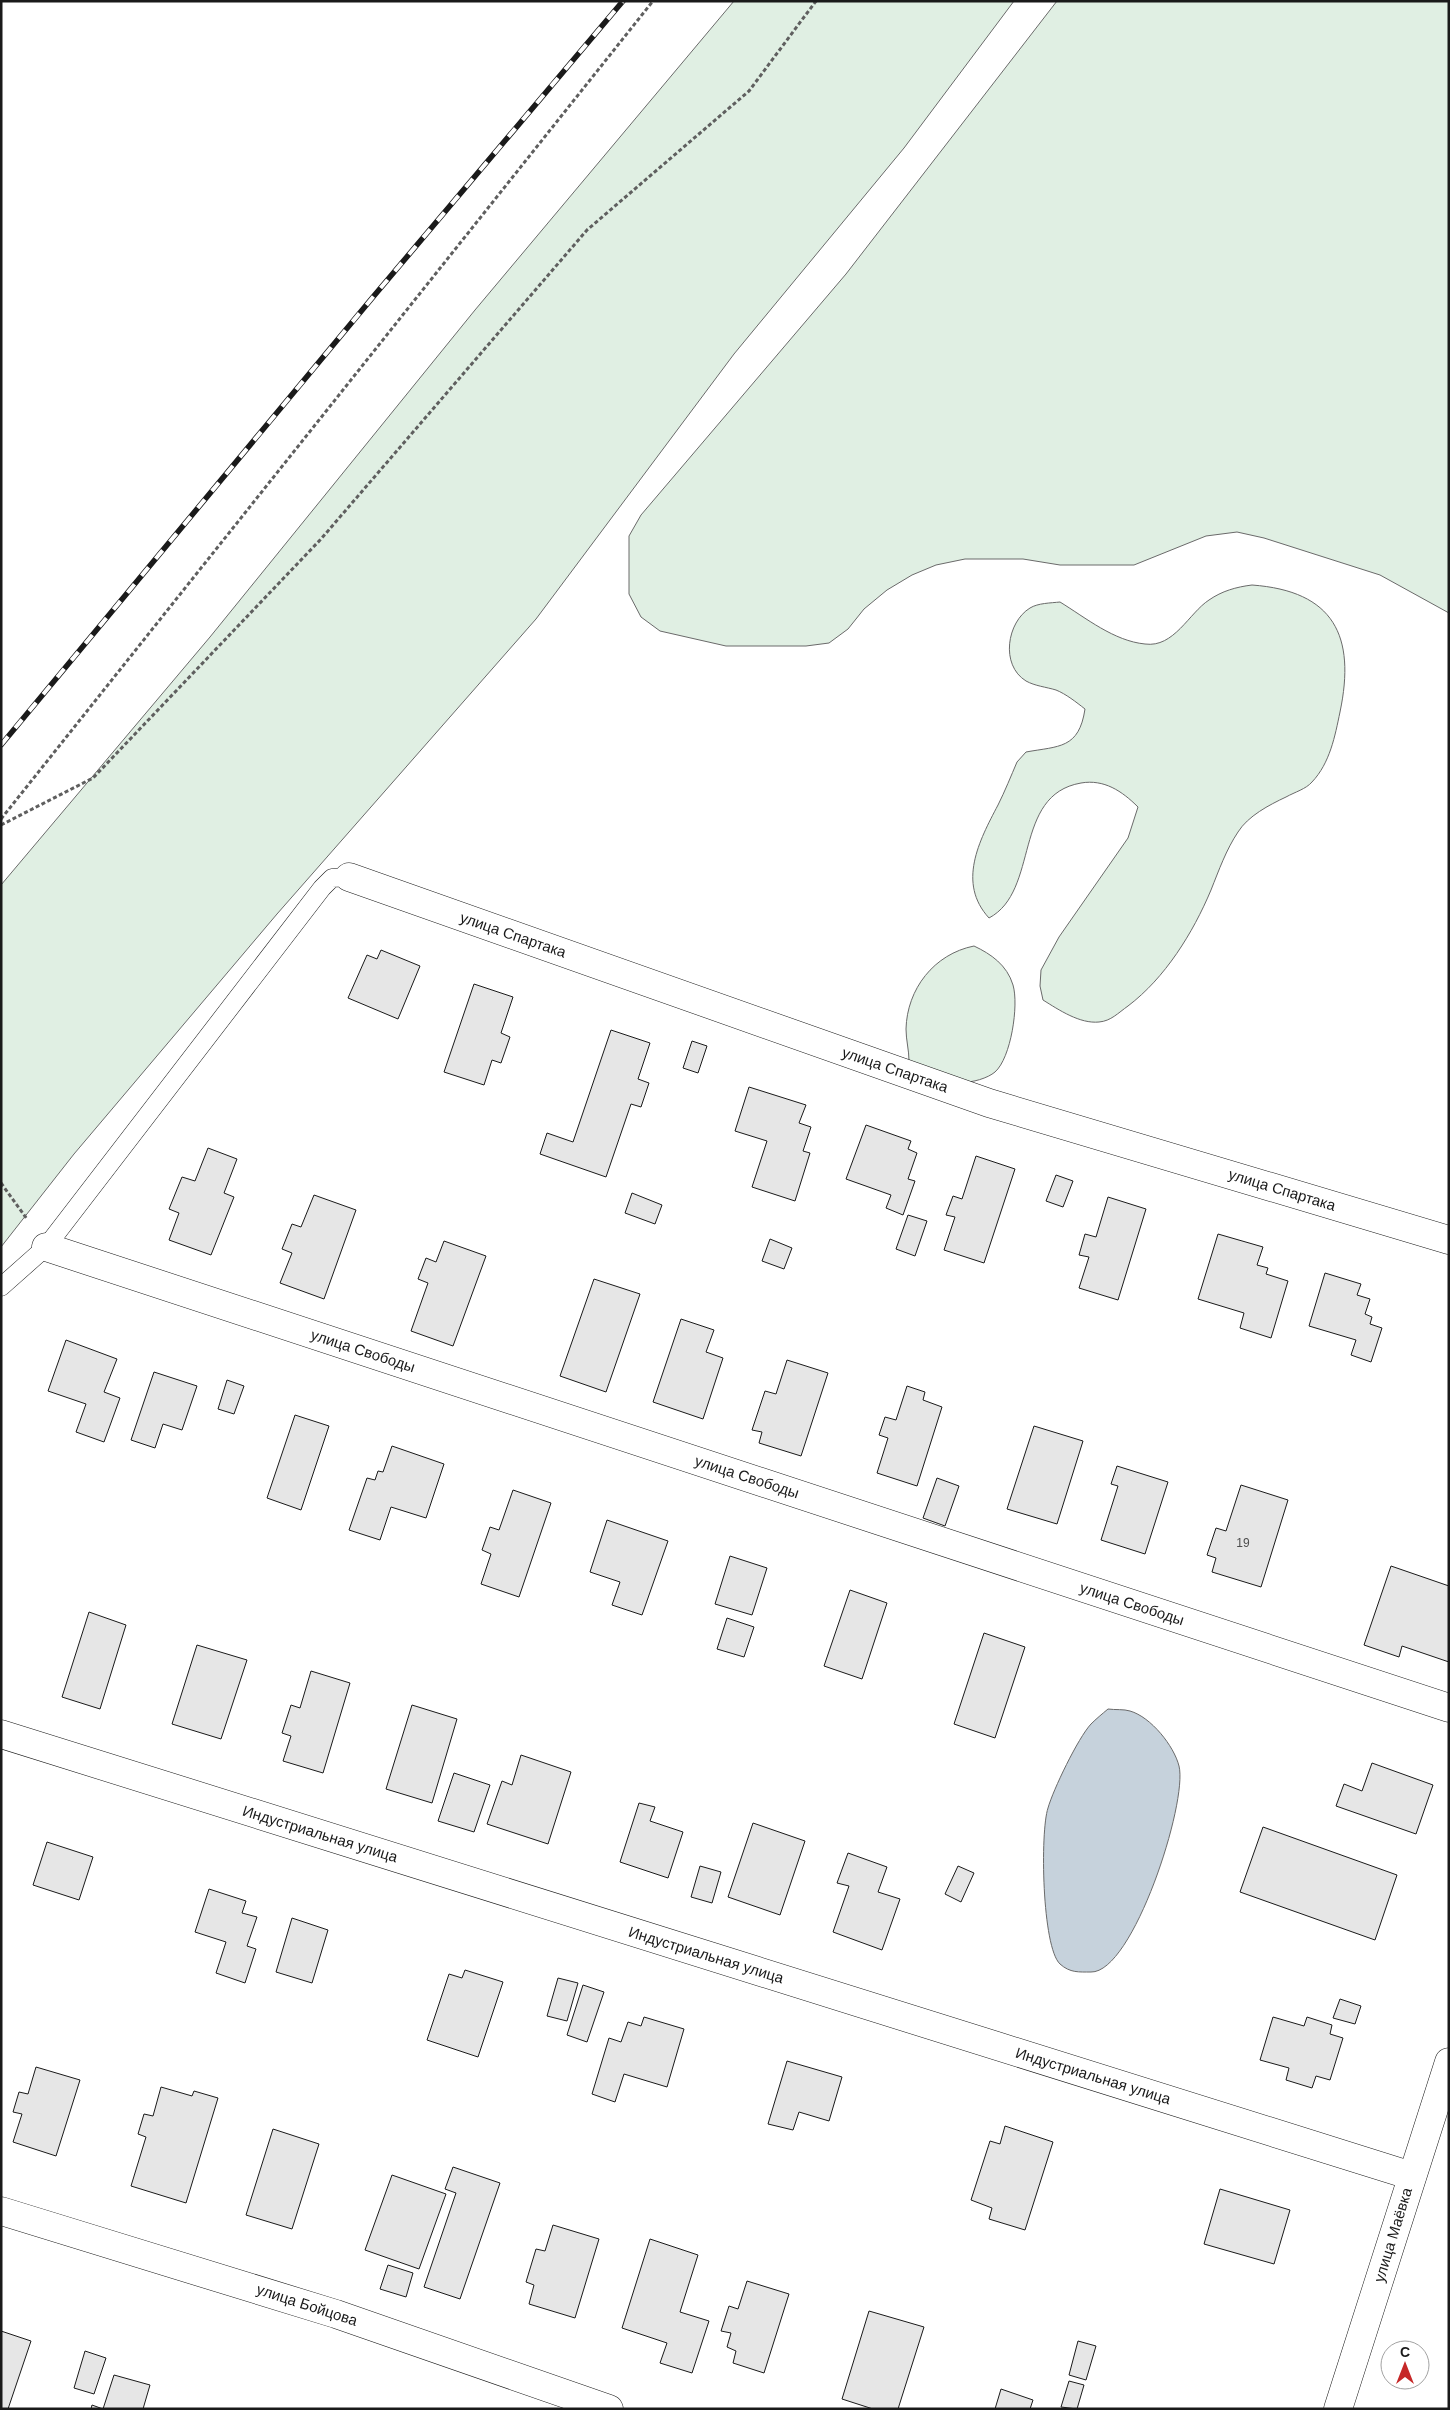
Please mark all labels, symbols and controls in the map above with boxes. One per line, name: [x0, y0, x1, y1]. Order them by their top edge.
street label: улица Спартака: [458, 908, 569, 961]
street label: улица Спартака: [840, 1043, 951, 1096]
street label: улица Спартака: [1227, 1165, 1338, 1214]
street label: улица Свободы: [309, 1326, 417, 1375]
street label: улица Свободы: [693, 1452, 801, 1501]
house number: 19: [1236, 1536, 1250, 1550]
street label: улица Свободы: [1078, 1579, 1186, 1628]
street label: Индустриальная улица: [241, 1802, 400, 1865]
street label: Индустриальная улица: [627, 1923, 786, 1986]
street label: Индустриальная улица: [1014, 2044, 1173, 2107]
street label: улица Маёвка: [1370, 2185, 1415, 2284]
street label: улица Бойцова: [255, 2280, 360, 2329]
north arrow: [1380, 2340, 1430, 2390]
text: С: [1400, 2344, 1410, 2360]

